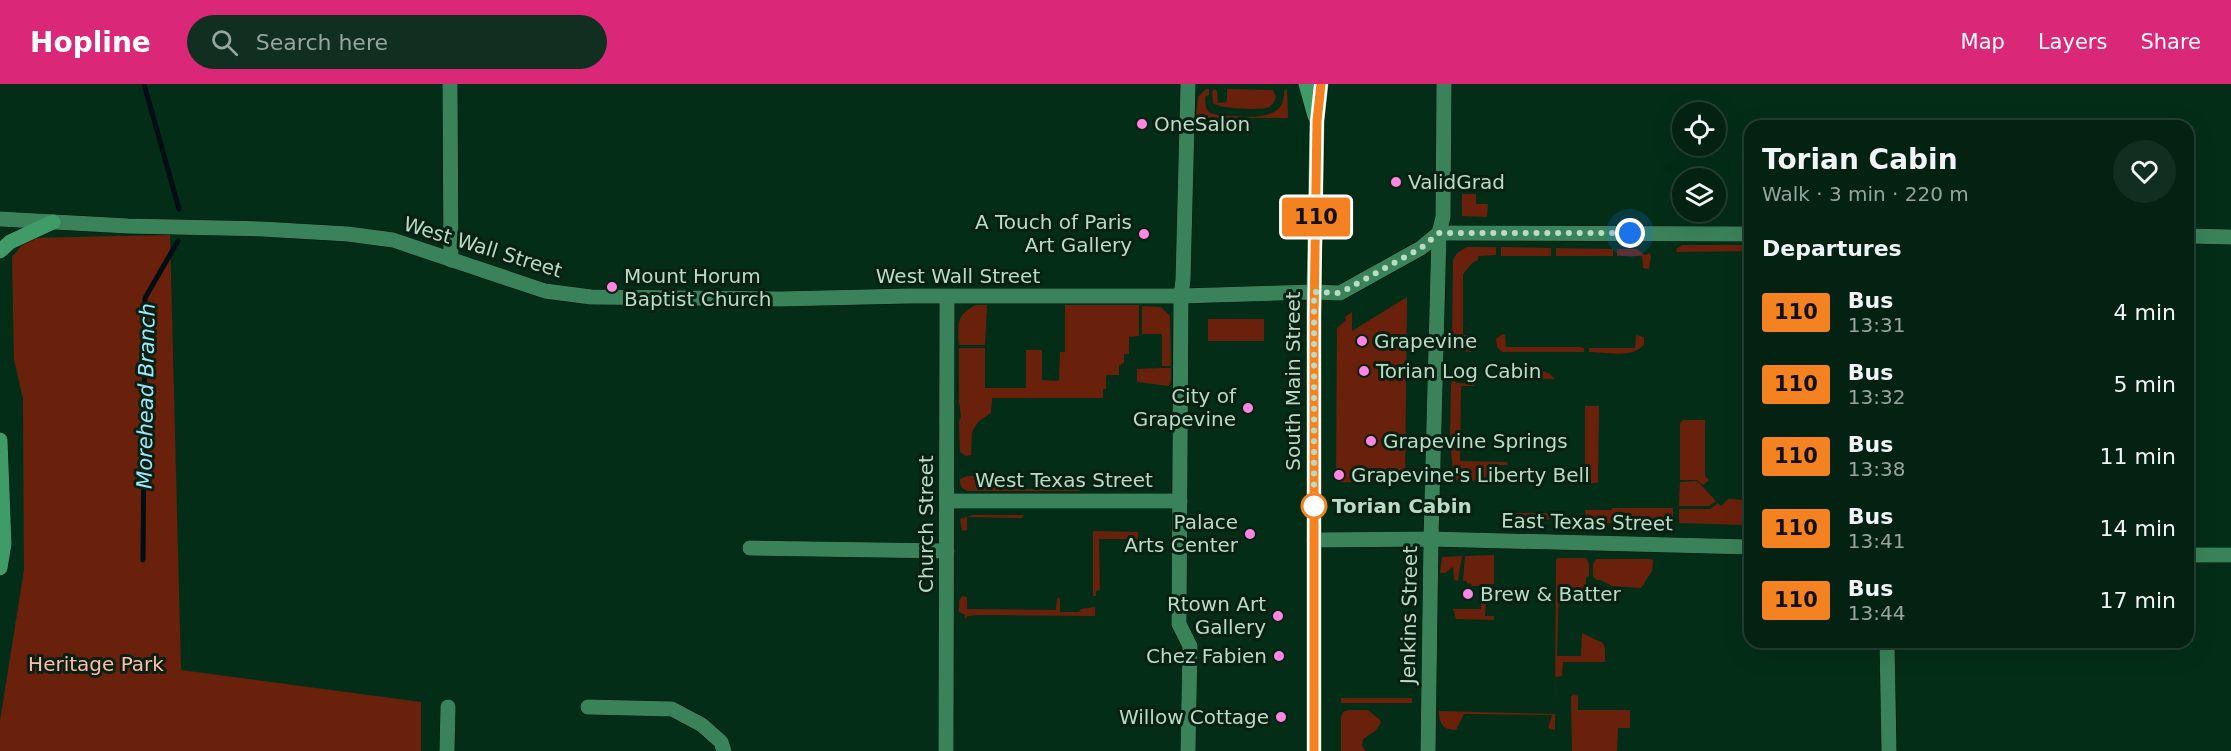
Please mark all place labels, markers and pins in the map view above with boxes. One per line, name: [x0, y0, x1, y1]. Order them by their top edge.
place label: OneSalon: [1154, 112, 1250, 136]
marker: OneSalon: [1135, 117, 1149, 131]
place label: ValidGrad: [1408, 170, 1505, 194]
marker: ValidGrad: [1389, 175, 1403, 189]
place label: A Touch of Paris Art Gallery: [975, 210, 1132, 257]
marker: A Touch of Paris Art Gallery: [1137, 227, 1151, 241]
place label: Mount Horum Baptist Church: [624, 264, 771, 311]
marker: Mount Horum Baptist Church: [605, 280, 619, 294]
place label: Grapevine: [1374, 329, 1477, 353]
marker: Grapevine: [1355, 334, 1369, 348]
place label: Torian Log Cabin: [1375, 359, 1541, 383]
marker: Torian Log Cabin: [1357, 364, 1371, 378]
place label: City of Grapevine: [1133, 384, 1237, 431]
marker: City of Grapevine: [1241, 401, 1255, 415]
place label: Grapevine Springs: [1383, 429, 1568, 453]
marker: Grapevine Springs: [1364, 434, 1378, 448]
place label: Grapevine's Liberty Bell: [1351, 463, 1590, 487]
marker: Grapevine's Liberty Bell: [1332, 468, 1346, 482]
marker: Torian Cabin: [1301, 493, 1327, 519]
place label: Torian Cabin: [1332, 494, 1472, 518]
place label: Palace Arts Center: [1124, 510, 1239, 557]
marker: Palace Arts Center: [1243, 527, 1257, 541]
place label: Brew & Batter: [1480, 582, 1621, 606]
marker: Brew & Batter: [1461, 587, 1475, 601]
place label: Rtown Art Gallery: [1167, 592, 1266, 639]
marker: Rtown Art Gallery: [1271, 609, 1285, 623]
place label: Chez Fabien: [1146, 644, 1267, 668]
marker: Chez Fabien: [1272, 649, 1286, 663]
place label: Willow Cottage: [1119, 705, 1269, 729]
marker: Willow Cottage: [1274, 710, 1288, 724]

